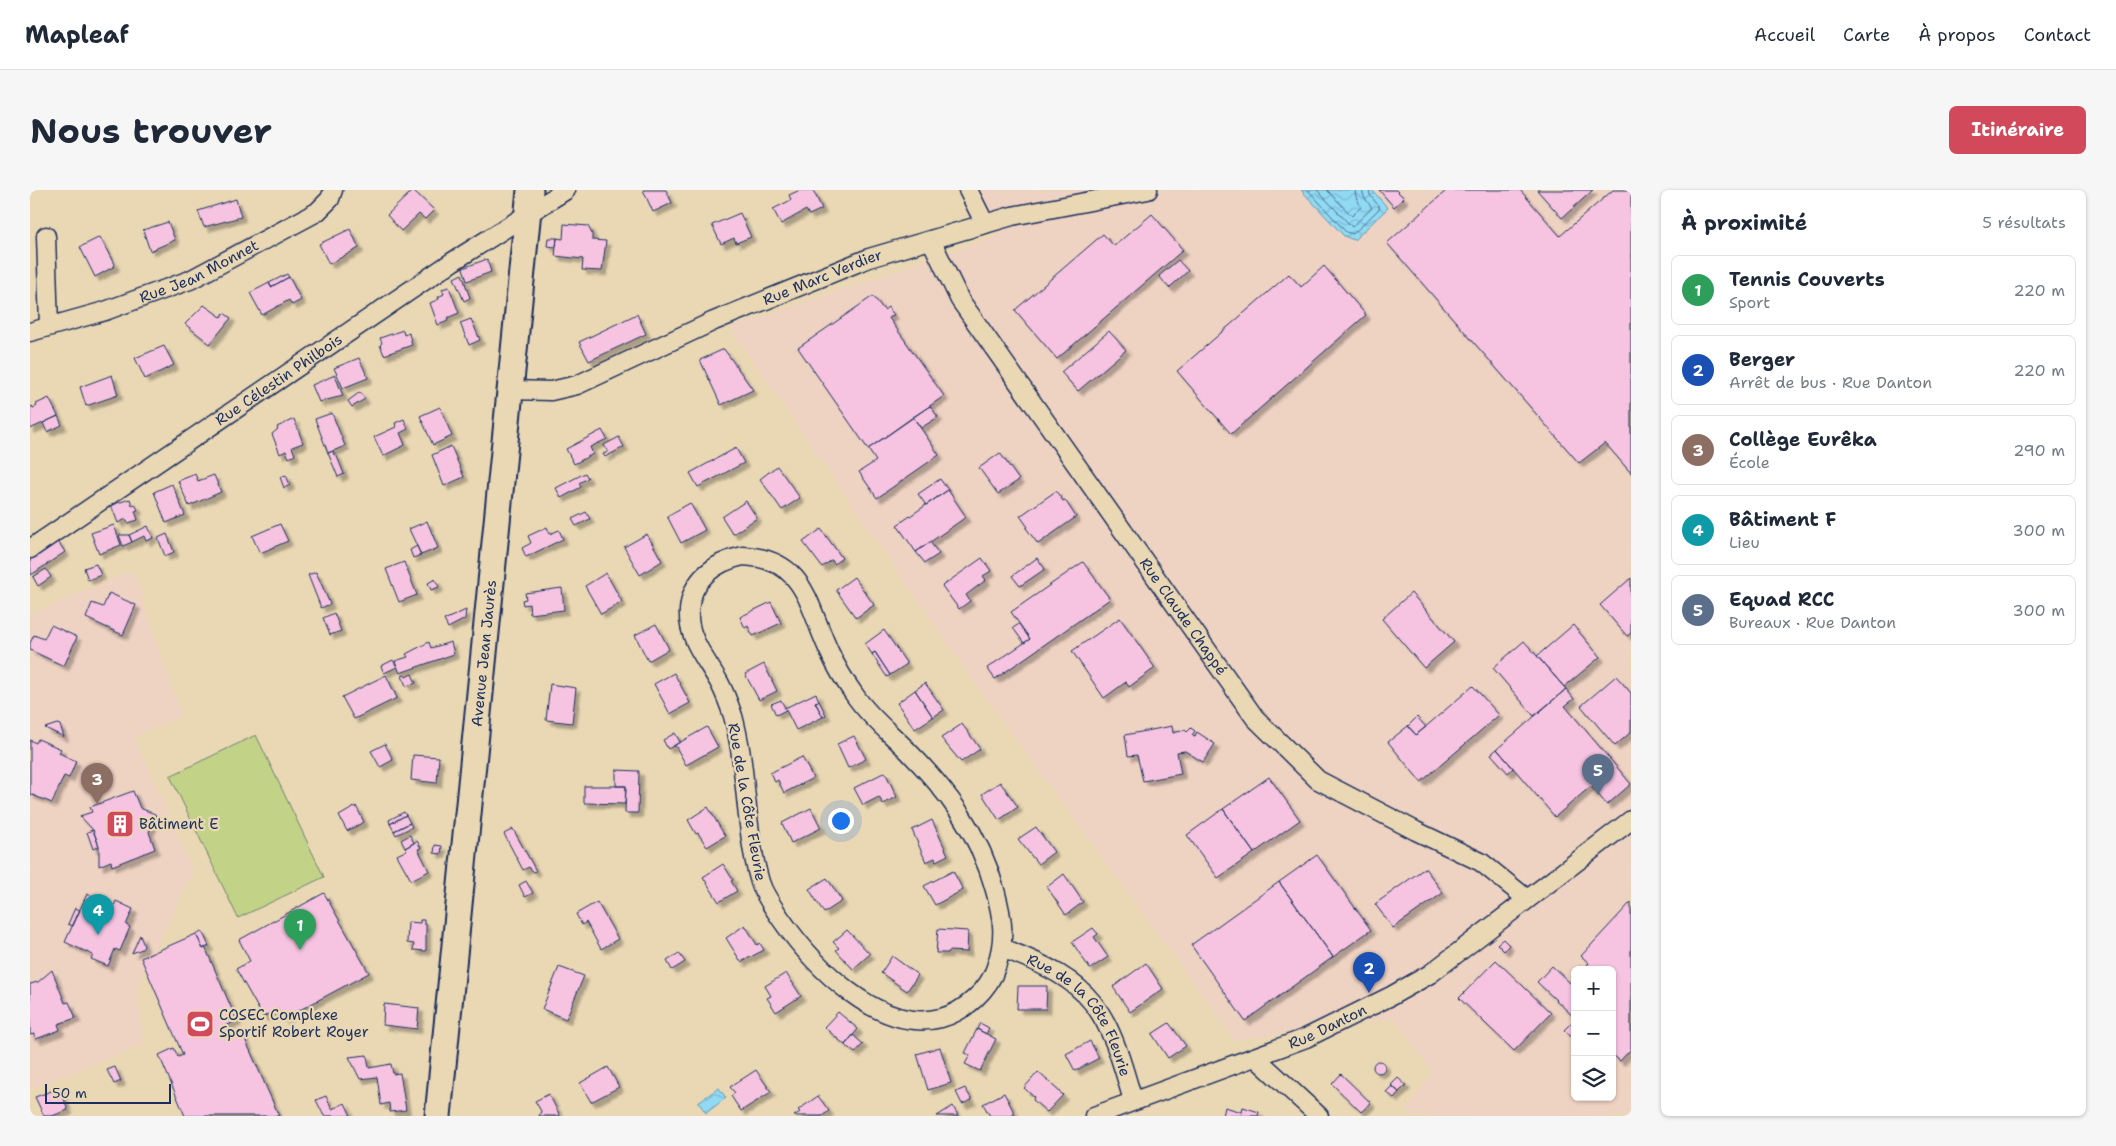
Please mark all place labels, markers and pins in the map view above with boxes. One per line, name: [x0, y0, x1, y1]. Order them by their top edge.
pin: 5: [1582, 754, 1614, 795]
pin: 3: [81, 763, 113, 804]
building icon: Bâtiment E: [105, 809, 135, 839]
place label: Bâtiment E: [139, 814, 219, 834]
pin: 4: [82, 894, 114, 935]
pin: 1: [284, 909, 316, 950]
pin: 2: [1353, 952, 1385, 993]
place label: COSEC Complexe Sportif Robert Royer: [219, 1005, 369, 1042]
sports icon: COSEC Complexe Sportif Robert Royer: [185, 1009, 215, 1039]

